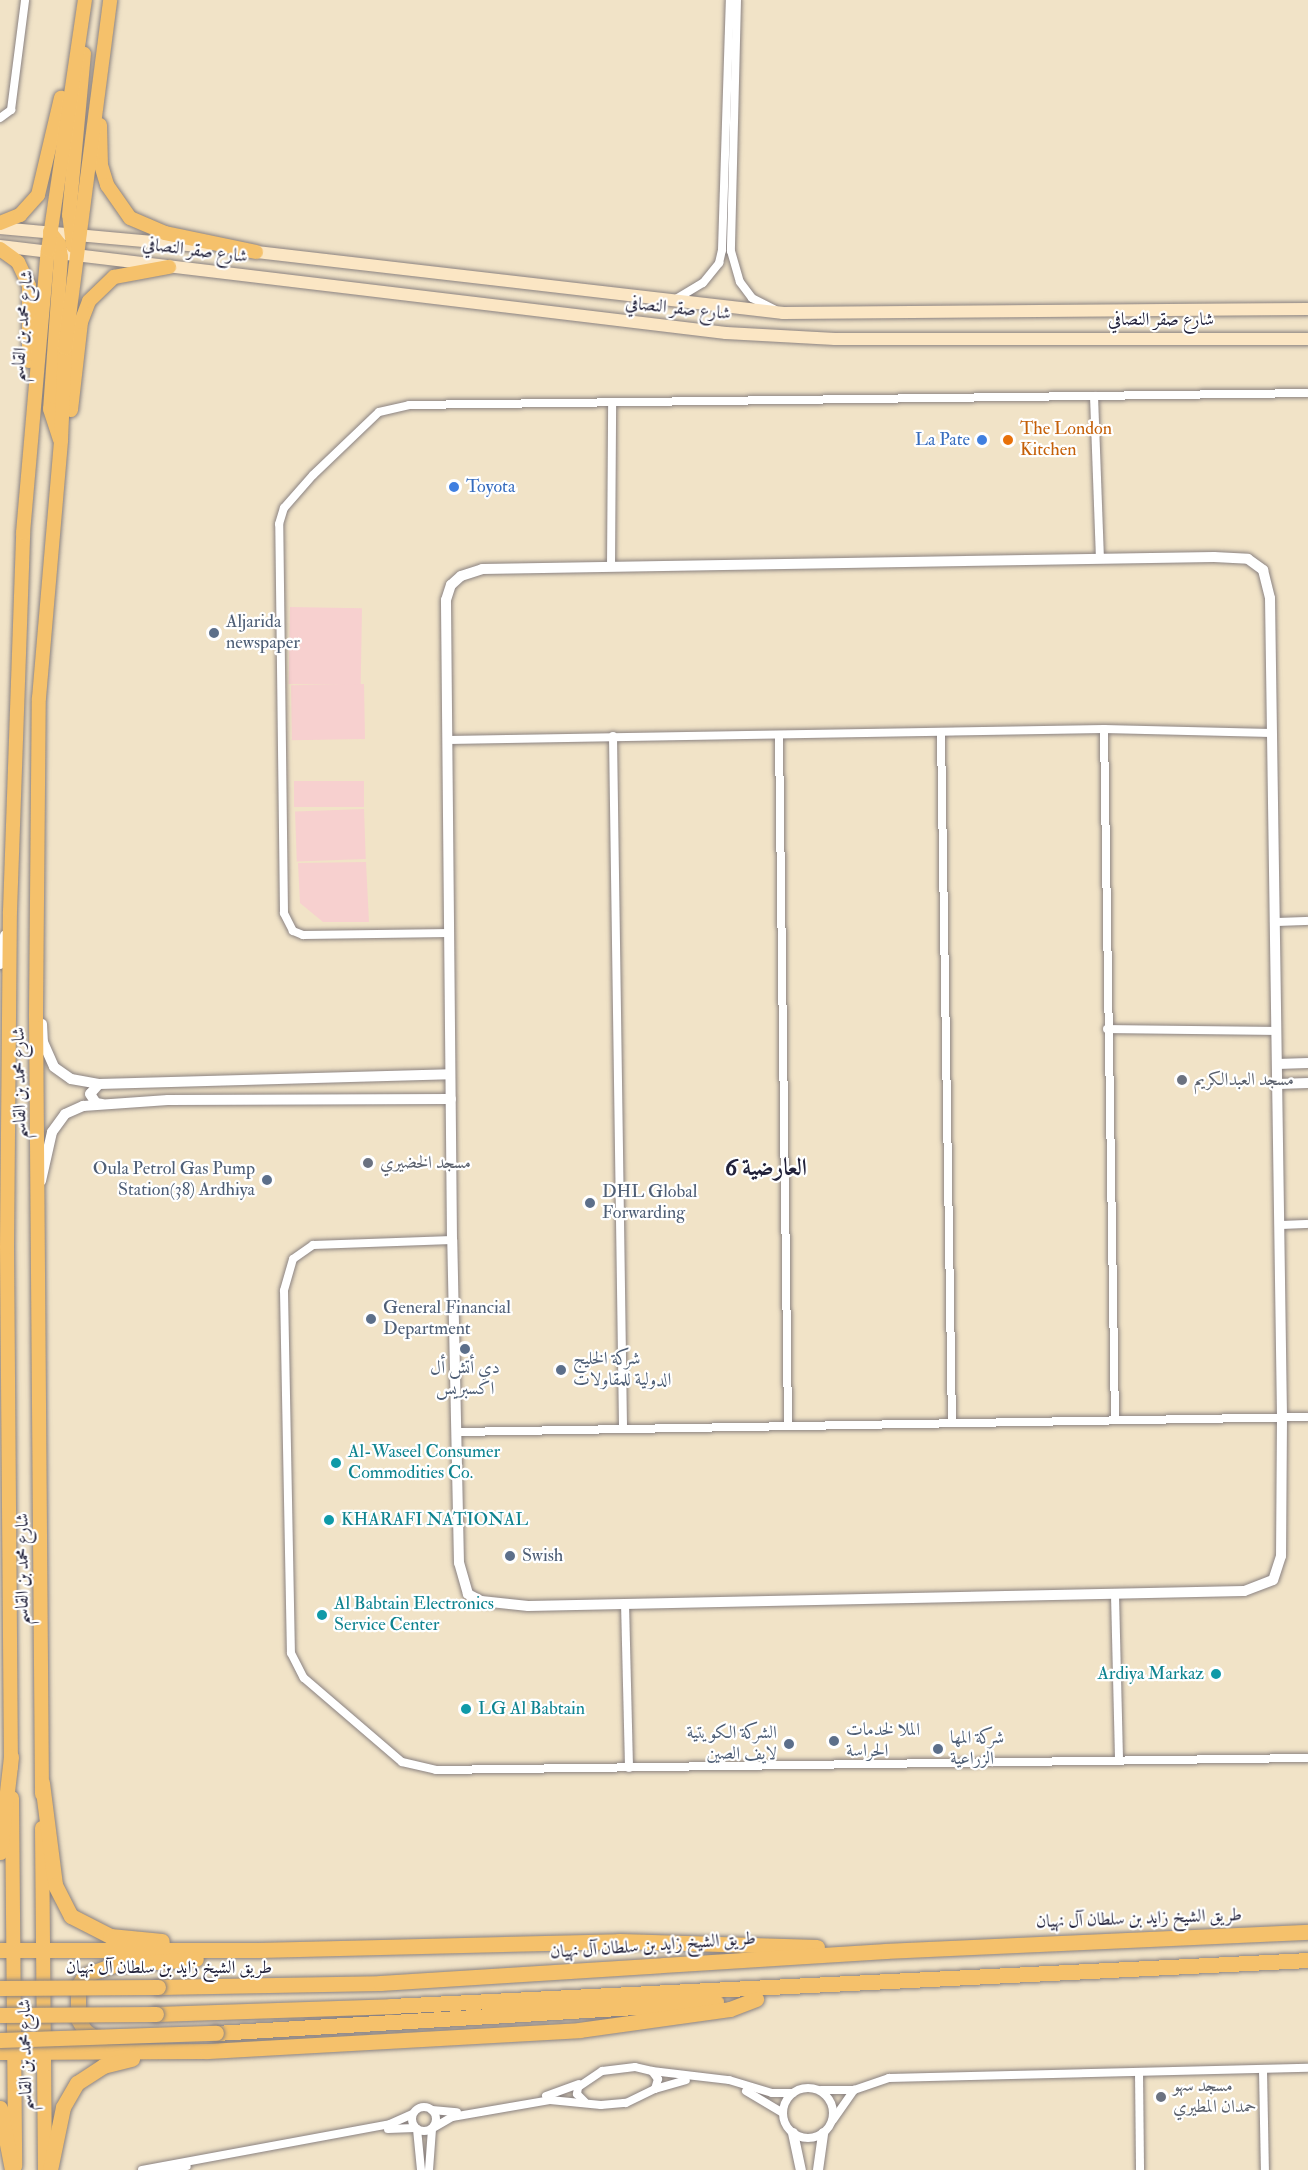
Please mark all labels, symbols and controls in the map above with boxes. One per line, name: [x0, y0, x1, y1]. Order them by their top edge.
street label: شارع صقر النصافي: [141, 234, 249, 268]
street label: شارع محمد بن القاسم: [7, 269, 39, 383]
street label: شارع صقر النصافي: [624, 293, 732, 325]
street label: شارع صقر النصافي: [1108, 309, 1214, 331]
place label: The London Kitchen: [1020, 419, 1112, 462]
place label: La Pate: [915, 429, 970, 451]
marker: La Pate: [975, 433, 989, 447]
marker: The London Kitchen: [1001, 433, 1015, 447]
place label: Toyota: [466, 476, 515, 498]
marker: Toyota: [447, 480, 461, 494]
place label: Aljarida newspaper: [226, 612, 300, 654]
marker: Aljarida newspaper: [207, 626, 221, 640]
street label: شارع محمد بن القاسم: [8, 1027, 32, 1139]
place label: مسجد العبدالكريم: [1194, 1069, 1294, 1091]
marker: مسجد العبدالكريم: [1175, 1073, 1189, 1087]
place label: مسجد الخضيري: [380, 1152, 471, 1174]
district label: العارضية 6: [725, 1154, 807, 1182]
marker: مسجد الخضيري: [361, 1156, 375, 1170]
place label: Oula Petrol Gas Pump Station(38) Ardhiya: [93, 1159, 255, 1202]
marker: Oula Petrol Gas Pump Station(38) Ardhiya: [260, 1173, 274, 1187]
place label: DHL Global Forwarding: [602, 1182, 697, 1224]
marker: DHL Global Forwarding: [583, 1196, 597, 1210]
place label: General Financial Department: [383, 1298, 511, 1340]
marker: General Financial Department: [364, 1312, 378, 1326]
marker: دي أتش أل اكسبريس: [458, 1342, 472, 1356]
place label: شركة الخليج الدولية للمقاولات: [573, 1349, 671, 1392]
place label: دي أتش أل اكسبريس: [430, 1358, 500, 1400]
marker: شركة الخليج الدولية للمقاولات: [554, 1363, 568, 1377]
place label: Al-Waseel Consumer Commodities Co.: [348, 1442, 500, 1484]
marker: Al-Waseel Consumer Commodities Co.: [329, 1456, 343, 1470]
place label: KHARAFI NATIONAL: [341, 1509, 528, 1531]
street label: شارع محمد بن القاسم: [12, 1513, 34, 1625]
marker: KHARAFI NATIONAL: [322, 1513, 336, 1527]
place label: Swish: [522, 1545, 563, 1567]
marker: Swish: [503, 1549, 517, 1563]
place label: Al Babtain Electronics Service Center: [334, 1594, 494, 1636]
marker: Al Babtain Electronics Service Center: [315, 1608, 329, 1622]
place label: Ardiya Markaz: [1097, 1663, 1204, 1685]
marker: Ardiya Markaz: [1209, 1667, 1223, 1681]
place label: LG Al Babtain: [478, 1698, 585, 1720]
marker: LG Al Babtain: [459, 1702, 473, 1716]
place label: الملا لخدمات الحراسة: [846, 1720, 920, 1762]
place label: الشركة الكويتية لايف الصين: [687, 1723, 777, 1766]
place label: شركة المها الزراعية: [950, 1728, 1004, 1770]
marker: الملا لخدمات الحراسة: [827, 1734, 841, 1748]
marker: الشركة الكويتية لايف الصين: [782, 1737, 796, 1751]
marker: شركة المها الزراعية: [931, 1742, 945, 1756]
street label: طريق الشيخ زايد بن سلطان آل نهيان: [1036, 1905, 1242, 1933]
street label: طريق الشيخ زايد بن سلطان آل نهيان: [549, 1928, 757, 1964]
street label: طريق الشيخ زايد بن سلطان آل نهيان: [66, 1957, 272, 1979]
street label: شارع محمد بن القاسم: [14, 1999, 38, 2111]
place label: مسجد سهو حمدان المطيري: [1173, 2076, 1256, 2118]
marker: مسجد سهو حمدان المطيري: [1154, 2090, 1168, 2104]

